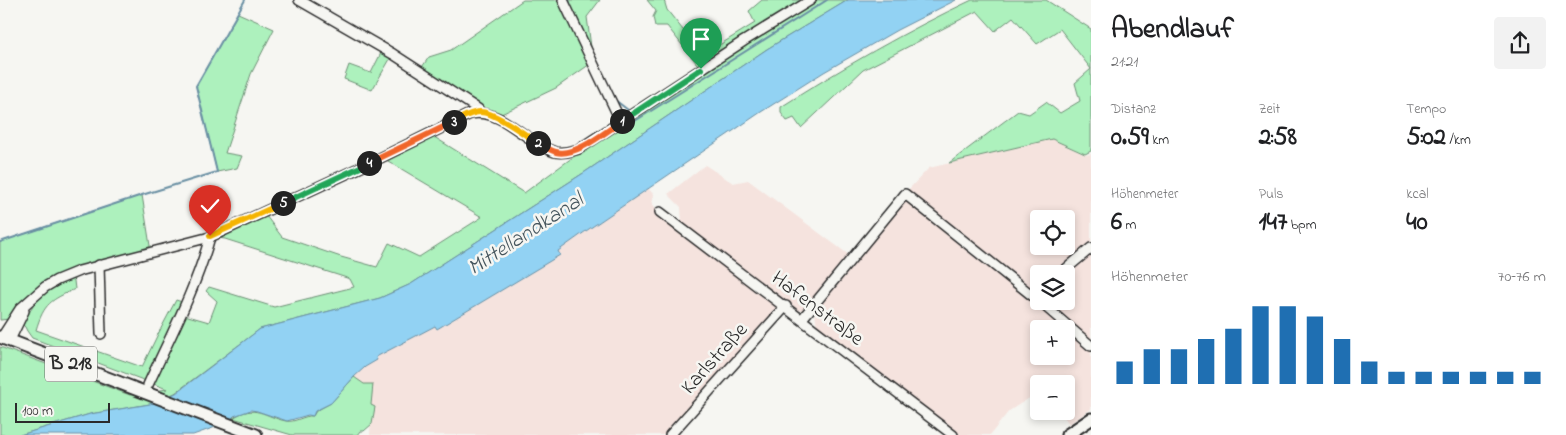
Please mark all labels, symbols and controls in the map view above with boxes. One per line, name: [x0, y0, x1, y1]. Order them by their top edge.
text: Abendlauf: [1111, 10, 1234, 51]
button: share: [1494, 17, 1546, 69]
pin: [680, 18, 722, 69]
icon: arrive: [687, 25, 715, 53]
text: 21:21: [1111, 50, 1138, 74]
text: Distanz: [1111, 99, 1156, 120]
text: Zeit: [1259, 99, 1280, 120]
text: Tempo: [1406, 99, 1446, 120]
pin: 1: [610, 108, 634, 134]
pin: 3: [442, 110, 466, 134]
text: 1: [620, 111, 625, 132]
text: 3: [452, 112, 457, 133]
text: 0.59: [1111, 120, 1149, 156]
text: 2:58: [1259, 120, 1297, 156]
text: 5:02: [1406, 120, 1446, 156]
pin: 2: [526, 130, 550, 156]
text: km: [1149, 130, 1169, 151]
text: /km: [1446, 130, 1471, 151]
text: 2: [535, 133, 542, 154]
pin: 4: [356, 150, 382, 176]
text: 4: [367, 153, 372, 174]
water label: Mittellandkanal: [462, 184, 592, 284]
text: Höhenmeter: [1111, 184, 1178, 205]
text: Puls: [1259, 184, 1283, 205]
text: kcal: [1406, 184, 1429, 205]
pin: [189, 185, 231, 236]
pin: 5: [270, 190, 296, 216]
icon: check: [196, 192, 224, 220]
text: 5: [279, 193, 288, 214]
text: 6: [1111, 205, 1122, 241]
text: 147: [1259, 205, 1287, 241]
text: 40: [1406, 205, 1427, 241]
map controls: [1030, 210, 1075, 420]
button: locate: [1030, 210, 1075, 255]
text: m: [1122, 215, 1136, 236]
text: bpm: [1287, 215, 1317, 236]
street label: Hafenstraße: [764, 264, 870, 354]
button: layers: [1030, 265, 1075, 310]
text: Höhenmeter: [1111, 265, 1188, 289]
text: 70–76 m: [1498, 265, 1546, 289]
street label: Karlstraße: [675, 316, 756, 402]
button: +: [1030, 320, 1075, 365]
road number: B 218: [45, 346, 97, 382]
button: −: [1030, 375, 1075, 420]
scale bar: [15, 400, 110, 423]
text: 100 m: [22, 401, 53, 422]

